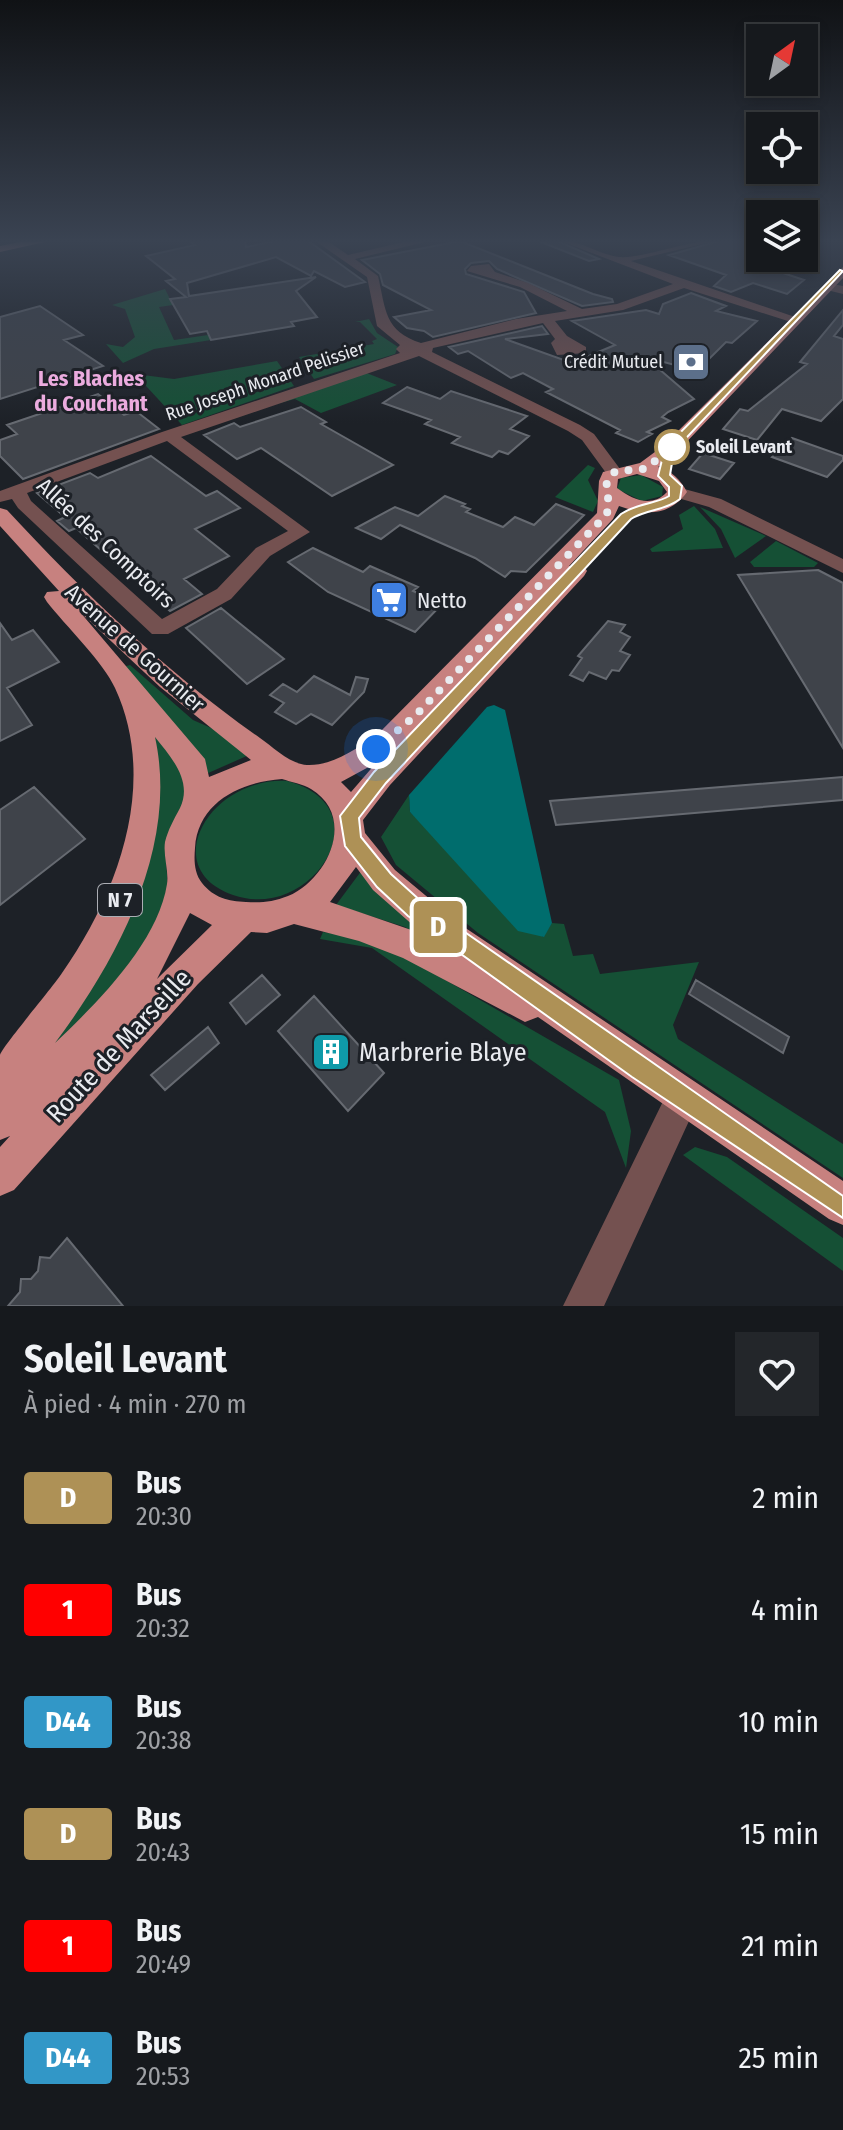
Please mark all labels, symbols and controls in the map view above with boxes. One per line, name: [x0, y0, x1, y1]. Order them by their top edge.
north arrow: [746, 24, 818, 96]
map controls: [746, 24, 818, 272]
button: locate: [746, 112, 818, 184]
button: layers: [746, 200, 818, 272]
street label: Rue Joseph Monard Pelissier: [163, 336, 368, 425]
bank icon: Crédit Mutuel: [670, 341, 712, 383]
place label: Crédit Mutuel: [564, 351, 663, 373]
district label: Les Blaches du Couchant: [34, 365, 148, 417]
marker: Soleil Levant: [655, 430, 689, 464]
place label: Soleil Levant: [696, 436, 793, 458]
street label: Allée des Comptoirs: [31, 472, 181, 614]
street label: Avenue de Gournier: [60, 578, 210, 718]
supermarket icon: Netto: [368, 579, 410, 621]
place label: Netto: [417, 587, 467, 614]
your location: [356, 729, 396, 769]
road number: N 7: [98, 884, 142, 916]
line badge: D: [412, 901, 464, 953]
text: D: [430, 910, 446, 943]
street label: Route de Marseille: [40, 963, 198, 1129]
building icon: Marbrerie Blaye: [310, 1031, 352, 1073]
place label: Marbrerie Blaye: [359, 1037, 527, 1068]
button: heart: [735, 1332, 819, 1416]
text: Soleil Levant: [24, 1336, 227, 1382]
text: À pied · 4 min · 270 m: [24, 1389, 247, 1420]
text: Bus: [136, 1465, 181, 1501]
text: 2 min: [752, 1480, 819, 1516]
text: D: [60, 1481, 76, 1514]
text: 20:30: [136, 1501, 192, 1532]
text: Bus: [136, 1577, 181, 1613]
text: 4 min: [751, 1592, 819, 1628]
text: 1: [62, 1593, 74, 1626]
text: 20:32: [136, 1613, 190, 1644]
text: Bus: [136, 1689, 181, 1725]
text: 10 min: [738, 1704, 819, 1740]
text: D44: [45, 1705, 91, 1738]
text: 20:38: [136, 1725, 191, 1756]
text: Bus: [136, 1801, 181, 1837]
text: 15 min: [740, 1816, 819, 1852]
text: D: [60, 1817, 76, 1850]
text: 20:43: [136, 1837, 190, 1868]
text: Bus: [136, 1913, 181, 1949]
text: 21 min: [741, 1928, 819, 1964]
text: 1: [62, 1929, 74, 1962]
text: 20:49: [136, 1949, 191, 1980]
text: Bus: [136, 2025, 181, 2061]
text: 25 min: [739, 2040, 819, 2076]
text: D44: [45, 2041, 91, 2074]
text: 20:53: [136, 2061, 190, 2092]

